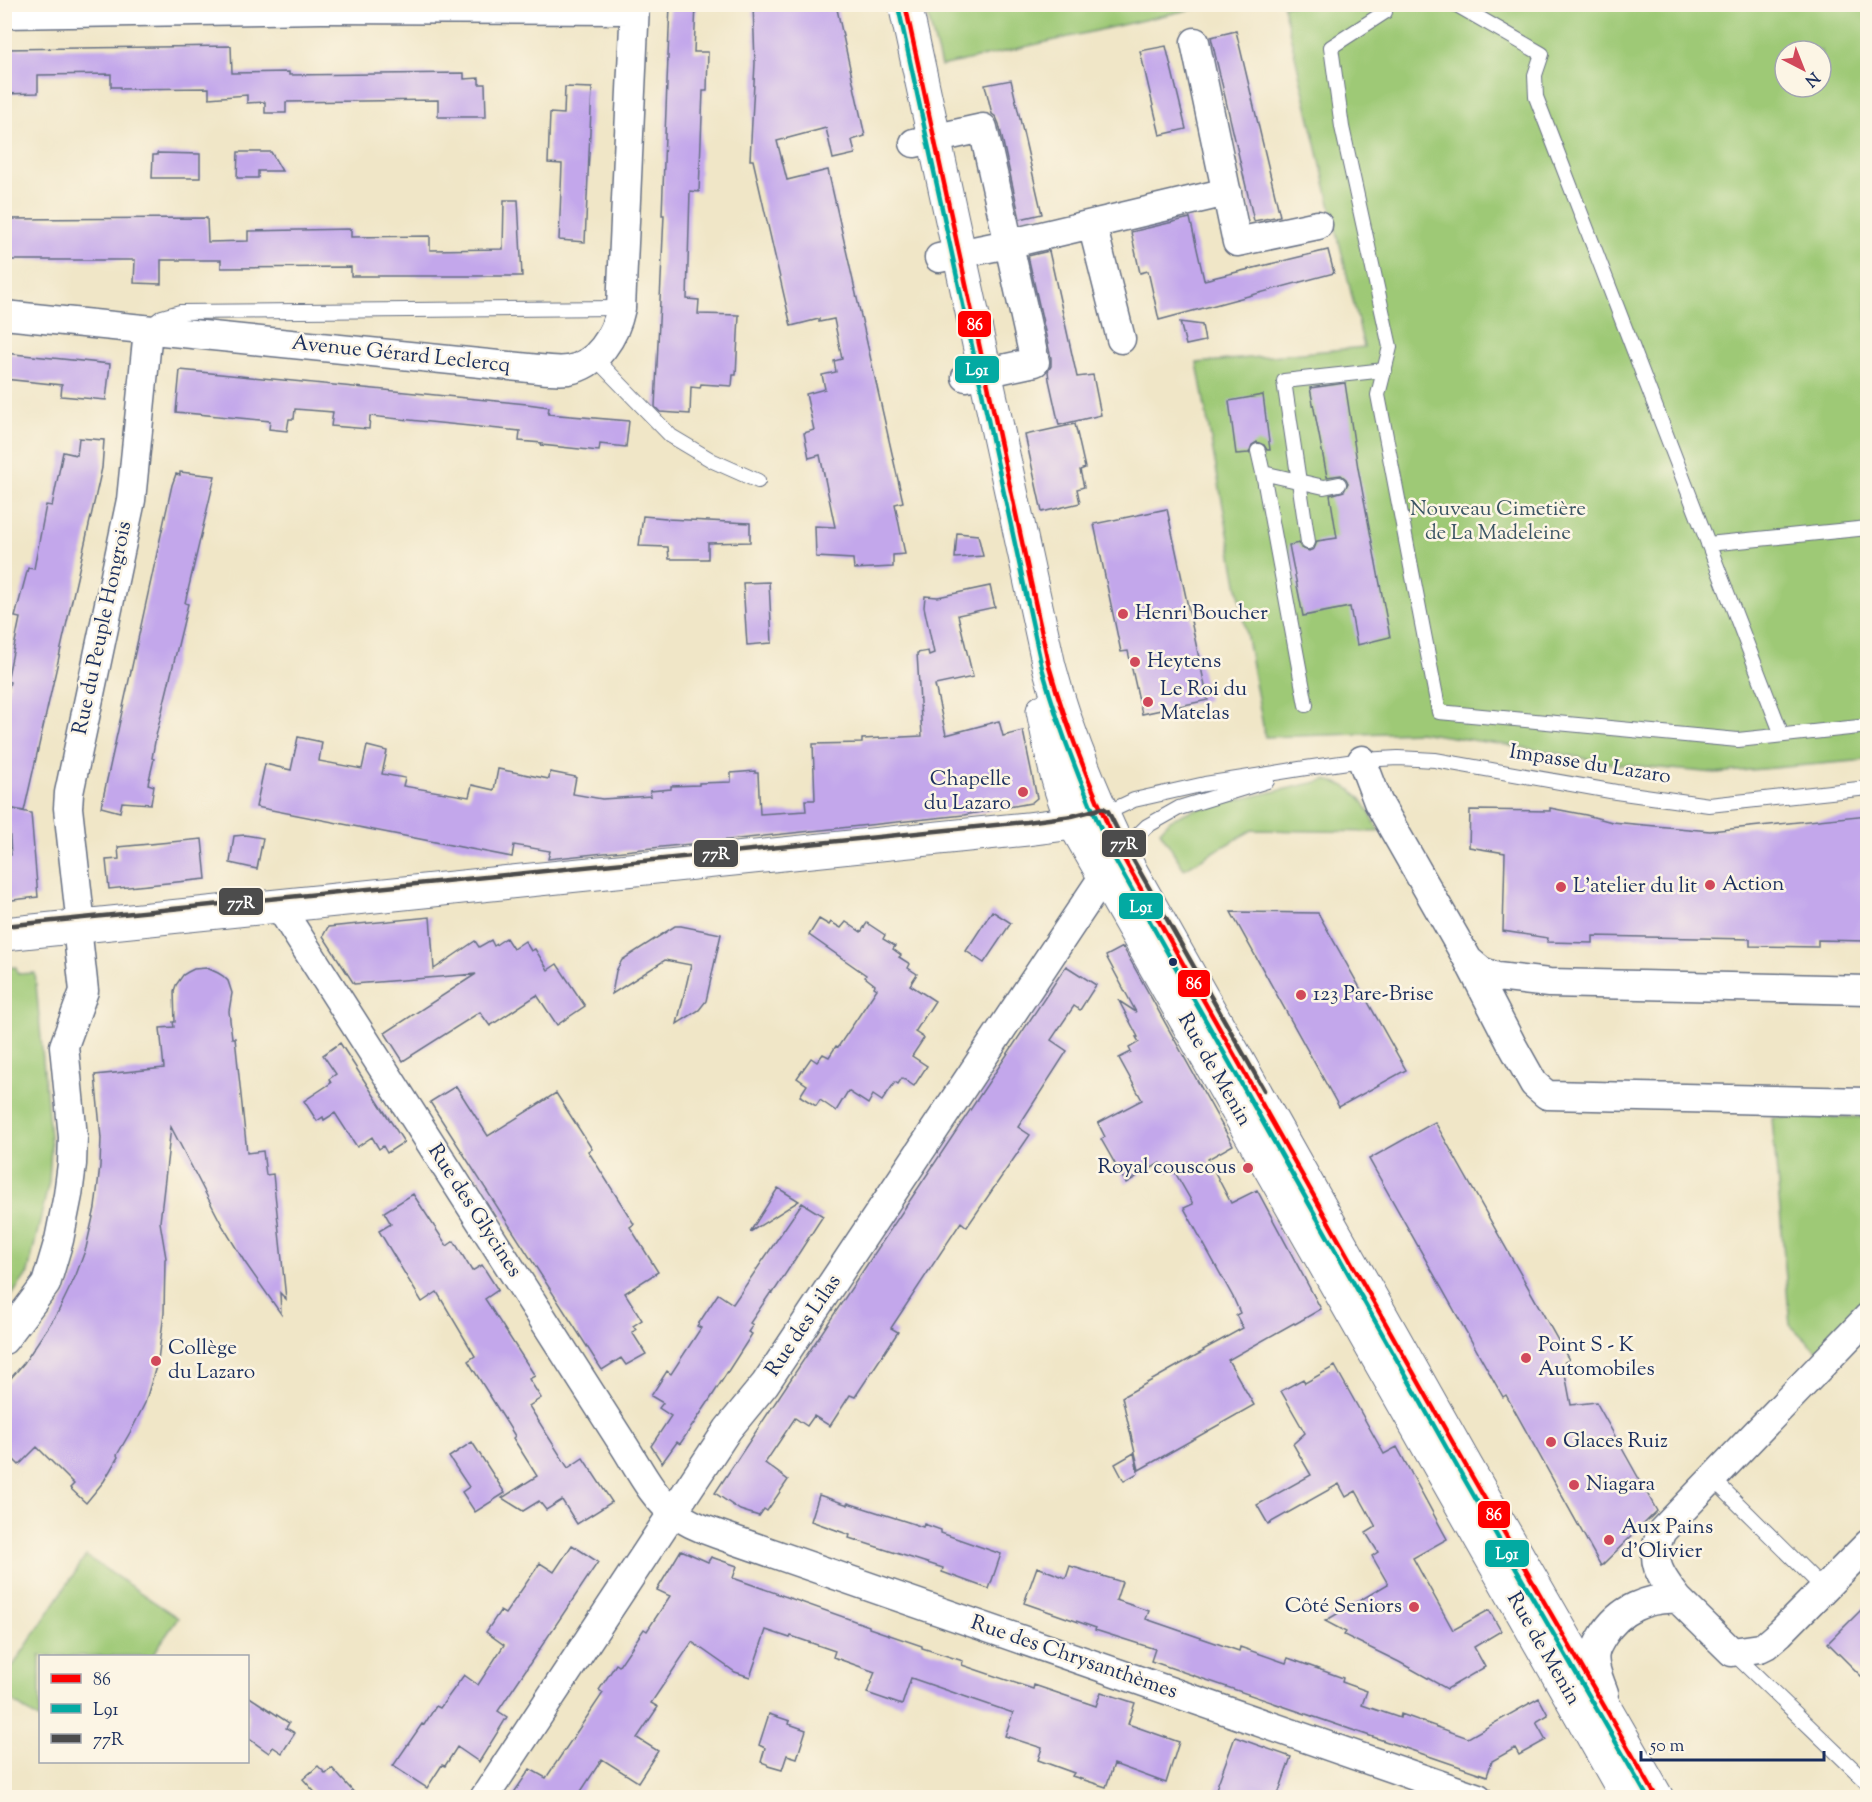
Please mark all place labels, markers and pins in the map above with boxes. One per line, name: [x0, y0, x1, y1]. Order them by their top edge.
place label: Henri Boucher: [1135, 599, 1268, 629]
marker: Henri Boucher: [1116, 607, 1130, 621]
place label: Heytens: [1147, 647, 1221, 677]
marker: Heytens: [1128, 655, 1142, 669]
place label: Le Roi du Matelas: [1160, 675, 1247, 729]
marker: Le Roi du Matelas: [1141, 695, 1155, 709]
place label: Chapelle du Lazaro: [924, 765, 1011, 819]
marker: Chapelle du Lazaro: [1016, 785, 1030, 799]
place label: Action: [1722, 870, 1784, 900]
place label: L'atelier du lit: [1573, 872, 1697, 902]
marker: Action: [1703, 878, 1717, 892]
marker: L'atelier du lit: [1554, 880, 1568, 894]
unlabelled marker: [1167, 956, 1179, 968]
place label: 123 Pare-Brise: [1313, 980, 1434, 1010]
marker: 123 Pare-Brise: [1294, 988, 1308, 1002]
place label: Royal couscous: [1098, 1153, 1236, 1183]
marker: Royal couscous: [1241, 1161, 1255, 1175]
place label: Point S - K Automobiles: [1538, 1331, 1655, 1385]
place label: Collège du Lazaro: [168, 1334, 255, 1388]
marker: Point S - K Automobiles: [1519, 1351, 1533, 1365]
marker: Collège du Lazaro: [149, 1354, 163, 1368]
place label: Glaces Ruiz: [1563, 1427, 1668, 1457]
marker: Glaces Ruiz: [1544, 1435, 1558, 1449]
place label: Niagara: [1586, 1470, 1656, 1500]
marker: Niagara: [1567, 1478, 1581, 1492]
place label: Aux Pains d'Olivier: [1621, 1513, 1713, 1567]
marker: Aux Pains d'Olivier: [1602, 1533, 1616, 1547]
place label: Côté Seniors: [1285, 1592, 1402, 1622]
marker: Côté Seniors: [1407, 1600, 1421, 1614]

